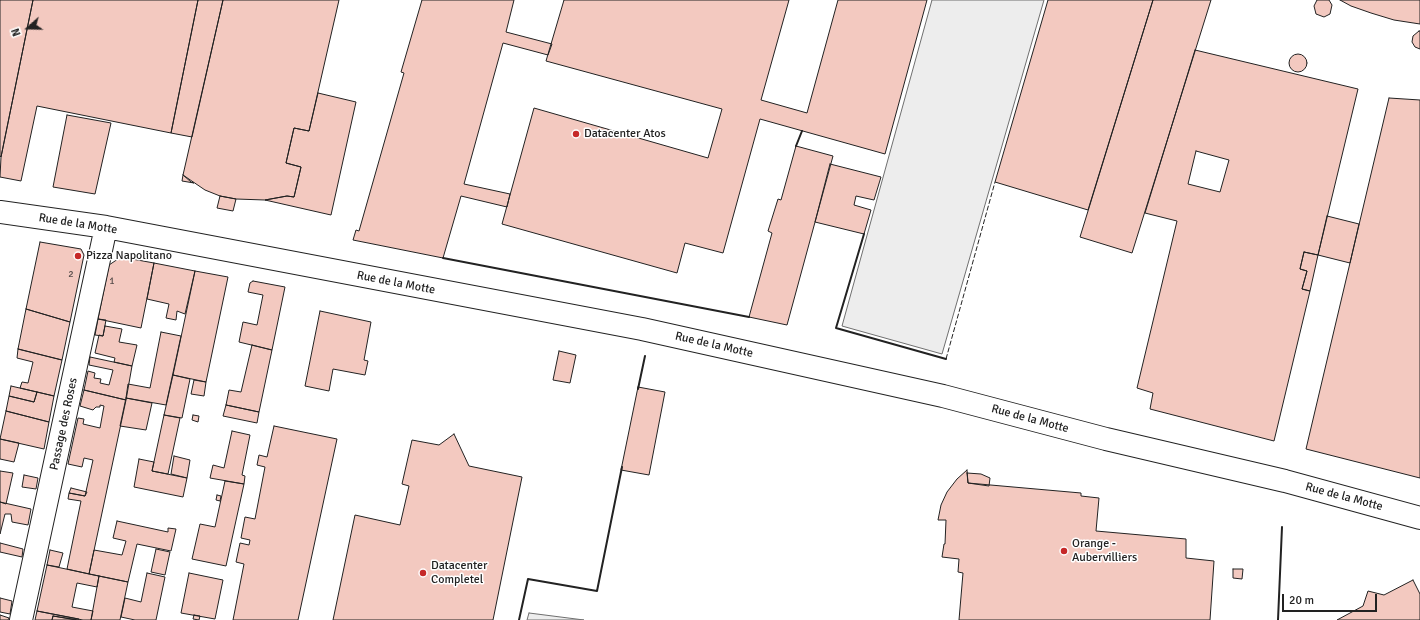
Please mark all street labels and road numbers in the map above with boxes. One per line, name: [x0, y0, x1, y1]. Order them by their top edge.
street label: Rue de la Motte: [38, 211, 118, 237]
street label: Rue de la Motte: [356, 268, 436, 298]
street label: Rue de la Motte: [674, 329, 754, 361]
street label: Passage des Roses: [47, 376, 81, 472]
street label: Rue de la Motte: [990, 402, 1070, 436]
street label: Rue de la Motte: [1304, 480, 1384, 514]

